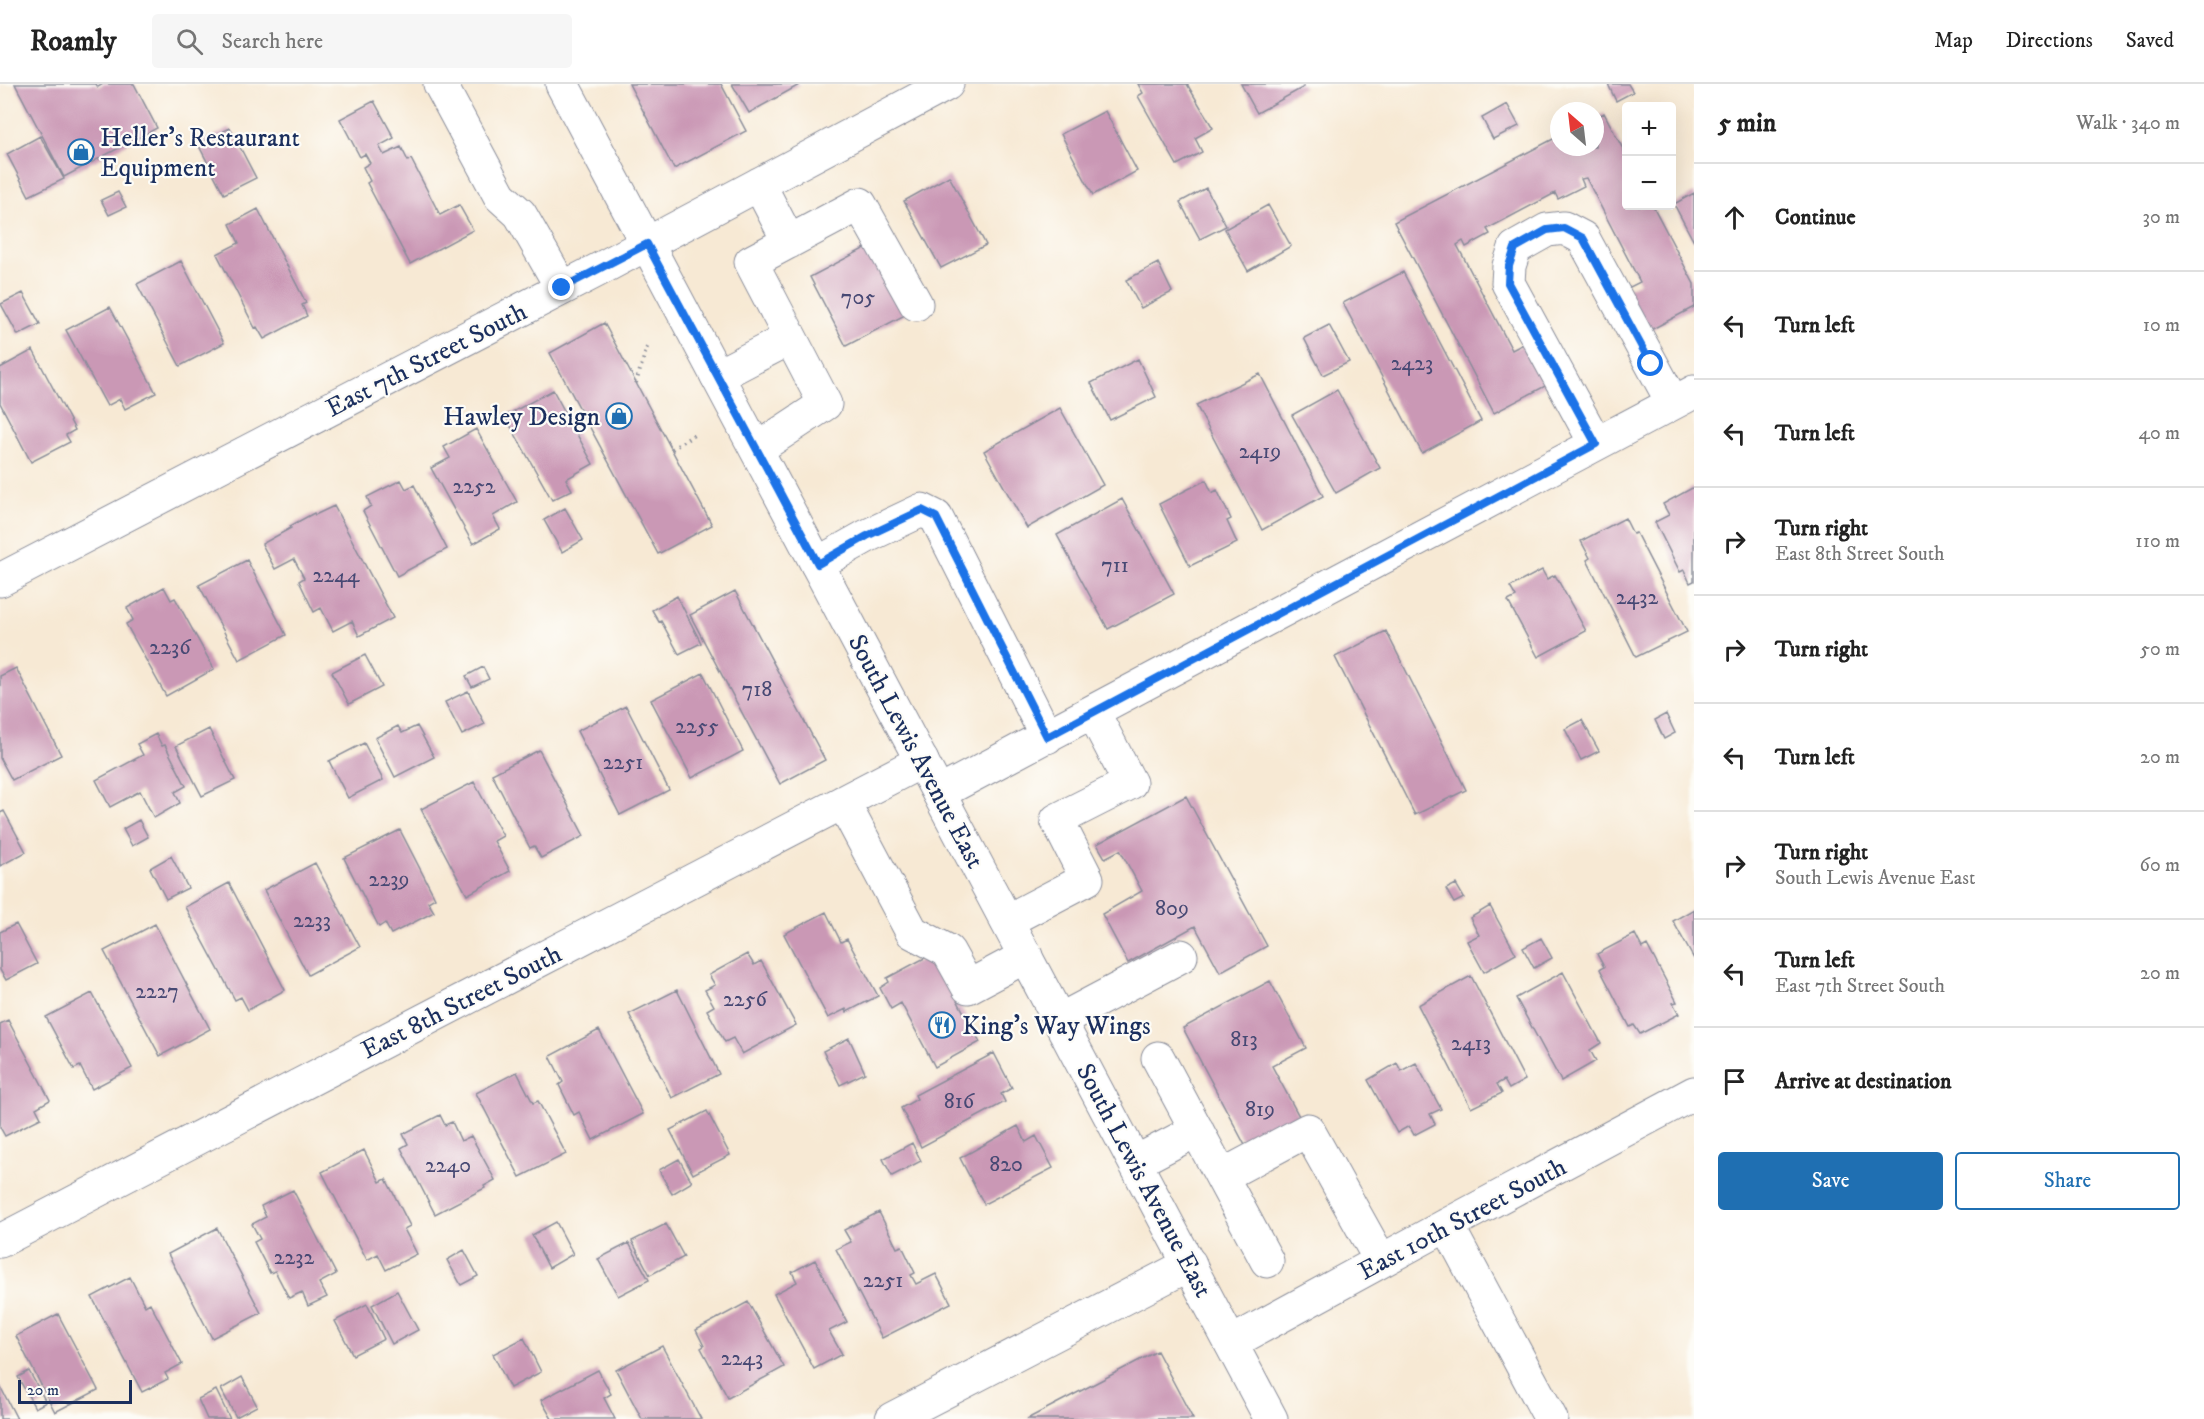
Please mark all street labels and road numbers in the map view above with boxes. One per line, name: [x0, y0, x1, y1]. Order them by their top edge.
street label: East 7th Street South: [321, 295, 533, 425]
street label: South Lewis Avenue East: [840, 629, 991, 874]
street label: East 8th Street South: [356, 937, 568, 1067]
street label: South Lewis Avenue East: [1068, 1058, 1219, 1303]
street label: East 10th Street South: [1353, 1150, 1573, 1288]

